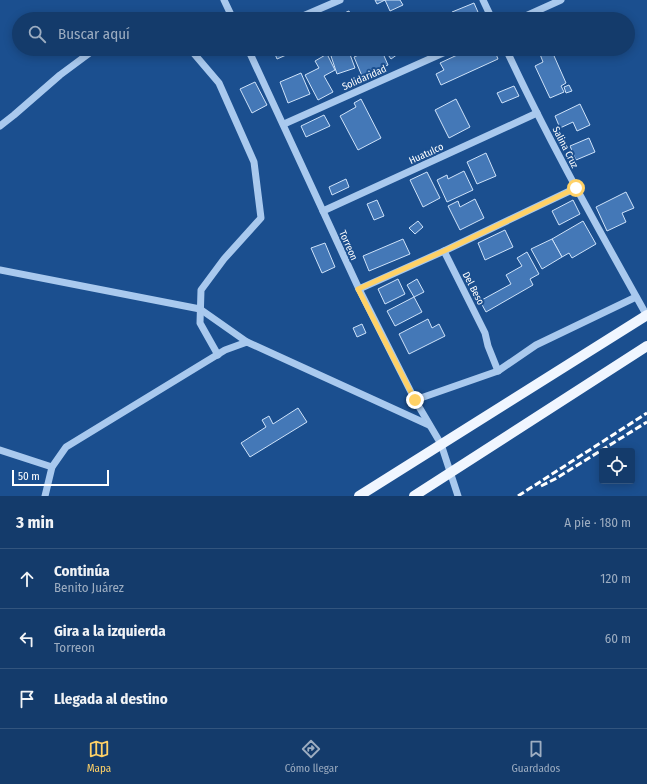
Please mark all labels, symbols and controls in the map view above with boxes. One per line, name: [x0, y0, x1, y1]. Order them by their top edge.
search box: [12, 12, 635, 56]
icon: search: [26, 23, 48, 45]
text: Buscar aquí: [58, 25, 130, 43]
street label: Solidaridad: [340, 63, 388, 93]
street label: Salina Cruz: [550, 125, 581, 170]
street label: Huatulco: [407, 141, 446, 167]
route start: [567, 179, 585, 197]
street label: Torreon: [336, 229, 360, 262]
street label: Del Beso: [460, 270, 487, 307]
route end: [406, 391, 424, 409]
map controls: [599, 448, 635, 484]
button: locate: [599, 448, 635, 484]
scale bar: [12, 468, 109, 487]
text: 50 m: [18, 470, 40, 483]
text: 3 min: [16, 512, 54, 533]
text: A pie · 180 m: [564, 515, 631, 530]
text: Continúa: [54, 562, 110, 580]
icon: ahead: [16, 568, 38, 590]
text: 120 m: [600, 571, 631, 586]
text: Benito Juárez: [54, 580, 124, 595]
text: Gira a la izquierda: [54, 622, 166, 640]
icon: left: [16, 628, 38, 650]
text: 60 m: [605, 631, 631, 646]
text: Torreon: [54, 640, 95, 655]
icon: arrive: [16, 688, 38, 710]
text: Llegada al destino: [54, 690, 168, 708]
tab: Mapa: [87, 738, 111, 775]
tab: Cómo llegar: [285, 738, 338, 775]
tab: Guardados: [512, 738, 560, 775]

